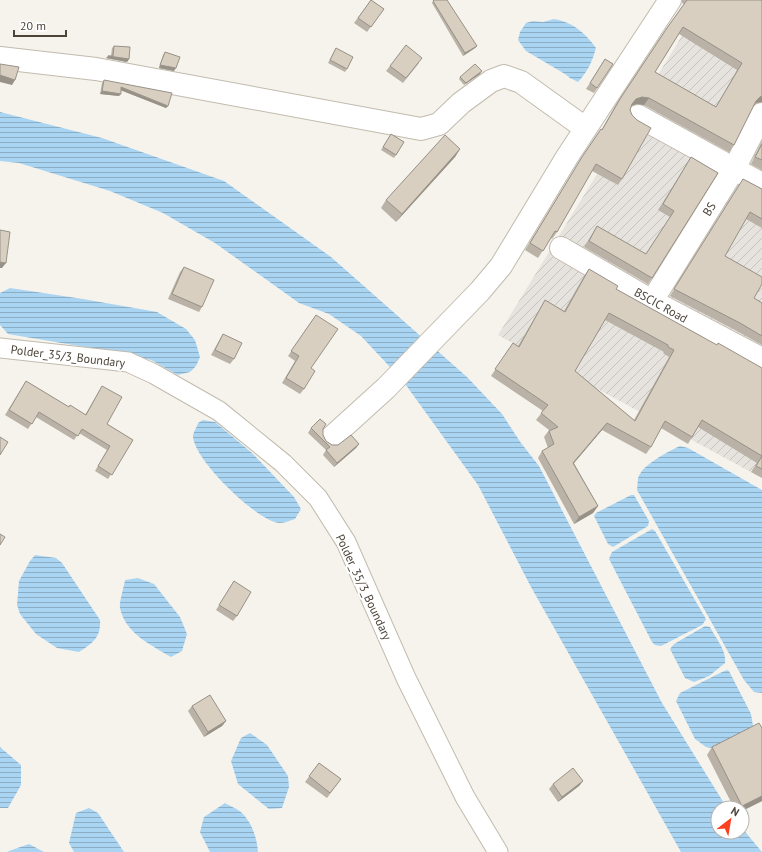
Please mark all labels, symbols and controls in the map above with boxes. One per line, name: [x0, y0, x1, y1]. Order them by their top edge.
scale bar: [14, 12, 66, 38]
text: 20 m: [20, 18, 46, 33]
street label: BS: [699, 199, 719, 219]
street label: BSCIC Road: [632, 284, 690, 326]
street label: Polder_35/3_Boundary: [10, 342, 126, 371]
street label: Polder_35/3_Boundary: [333, 532, 395, 643]
north arrow: [710, 800, 750, 840]
text: N: [728, 804, 742, 819]

